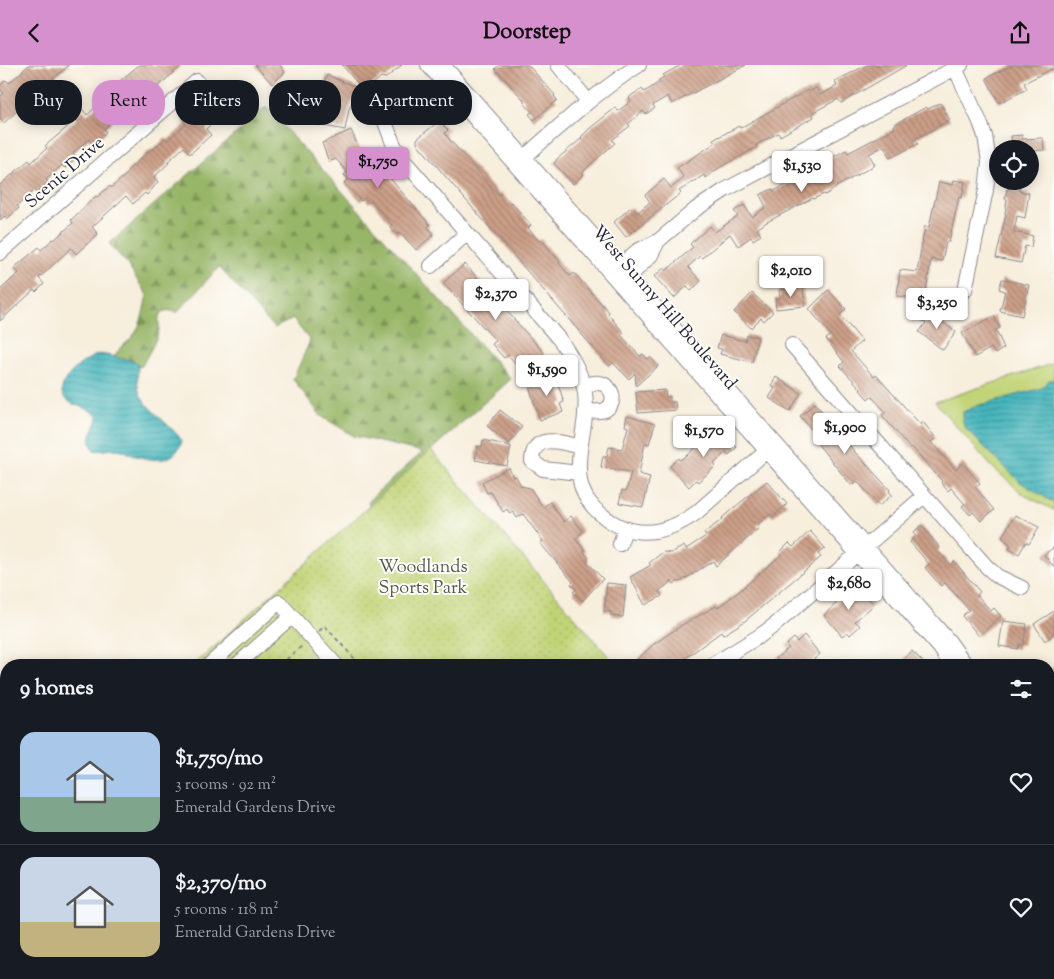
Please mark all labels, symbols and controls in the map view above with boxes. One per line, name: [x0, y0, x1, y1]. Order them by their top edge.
text: Doorstep: [483, 17, 571, 49]
icon: back: [20, 19, 48, 47]
icon: share: [1006, 19, 1034, 47]
chip: Buy: [15, 80, 82, 125]
chip: Rent: [92, 80, 165, 125]
chip: Filters: [175, 80, 259, 125]
chip: New: [269, 80, 341, 125]
chip: Apartment: [351, 80, 472, 125]
street label: Scenic Drive: [20, 131, 111, 216]
map controls: [989, 140, 1039, 190]
button: locate: [989, 140, 1039, 190]
pin: $1,750: [337, 147, 419, 189]
text: $1,750: [358, 151, 398, 174]
pin: $1,530: [761, 151, 843, 193]
text: $1,530: [783, 155, 821, 178]
street label: West Sunny Hill Boulevard: [585, 220, 742, 396]
pin: $2,010: [750, 255, 832, 298]
text: $2,010: [770, 260, 812, 283]
pin: $2,370: [455, 279, 537, 321]
text: $2,370: [475, 283, 517, 306]
pin: $3,250: [896, 287, 978, 330]
text: $3,250: [917, 292, 957, 315]
pin: $1,590: [506, 355, 588, 397]
text: $1,590: [527, 359, 567, 382]
pin: $1,900: [804, 413, 886, 455]
pin: $1,570: [663, 415, 745, 458]
text: $1,900: [824, 417, 866, 440]
text: $1,570: [684, 420, 724, 443]
park label: Woodlands Sports Park: [378, 555, 468, 602]
pin: $2,680: [808, 569, 890, 611]
text: $2,680: [827, 573, 871, 596]
text: 9 homes: [20, 674, 93, 704]
icon: filters: [1007, 675, 1035, 703]
text: $1,750/mo: [175, 744, 263, 774]
icon: home: [60, 752, 120, 812]
icon: heart: [1007, 768, 1035, 796]
text: 3 rooms · 92 m²: [175, 774, 276, 797]
text: Emerald Gardens Drive: [175, 797, 336, 820]
text: $2,370/mo: [175, 869, 267, 899]
icon: home: [60, 877, 120, 937]
icon: heart: [1007, 893, 1035, 921]
text: 5 rooms · 118 m²: [175, 899, 279, 922]
text: Emerald Gardens Drive: [175, 922, 336, 945]

